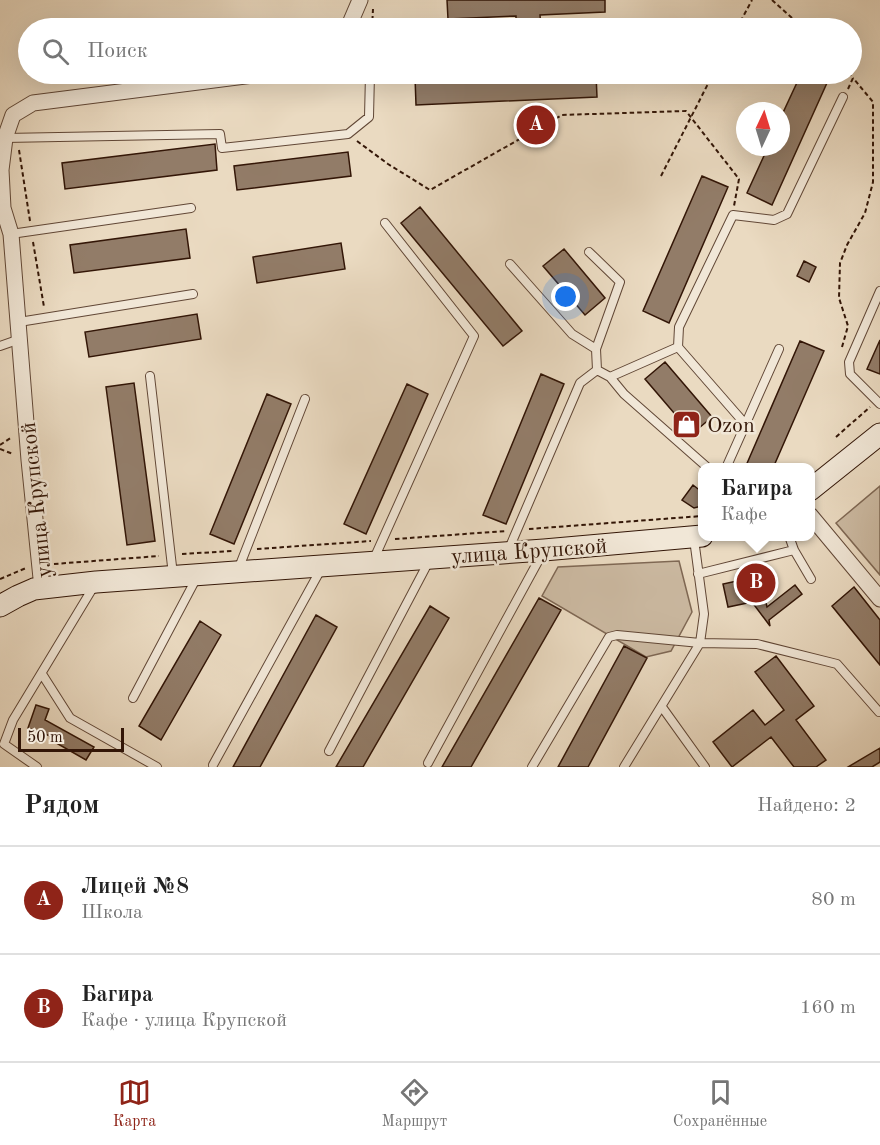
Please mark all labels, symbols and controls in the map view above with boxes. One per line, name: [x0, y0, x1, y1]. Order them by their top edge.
search box: [18, 18, 862, 84]
icon: search: [39, 35, 72, 68]
text: Поиск: [87, 40, 148, 62]
pin: A: [516, 102, 556, 148]
north arrow: [736, 102, 790, 156]
your location: [551, 282, 580, 311]
shop icon: Ozon: [670, 408, 702, 440]
place label: Ozon: [707, 415, 755, 437]
street label: улица Крупской: [18, 421, 56, 579]
popup: [698, 463, 815, 541]
text: Багира: [720, 478, 793, 500]
text: Кафе: [720, 505, 767, 525]
street label: улица Крупской: [450, 536, 608, 568]
pin: B: [736, 560, 776, 606]
scale bar: [18, 725, 124, 752]
text: 50 m: [27, 730, 63, 746]
text: Рядом: [24, 793, 99, 819]
text: Найдено: 2: [757, 796, 856, 816]
text: Лицей №8: [81, 876, 189, 898]
text: A: [36, 890, 51, 910]
text: 80 m: [811, 890, 856, 910]
text: Школа: [81, 903, 143, 923]
text: Багира: [81, 984, 153, 1006]
text: B: [36, 998, 51, 1018]
text: 160 m: [800, 998, 856, 1018]
text: Кафе · улица Крупской: [81, 1011, 287, 1031]
tab: Карта: [113, 1076, 156, 1132]
tab: Маршрут: [382, 1076, 447, 1132]
tab: Сохранённые: [673, 1076, 767, 1132]

